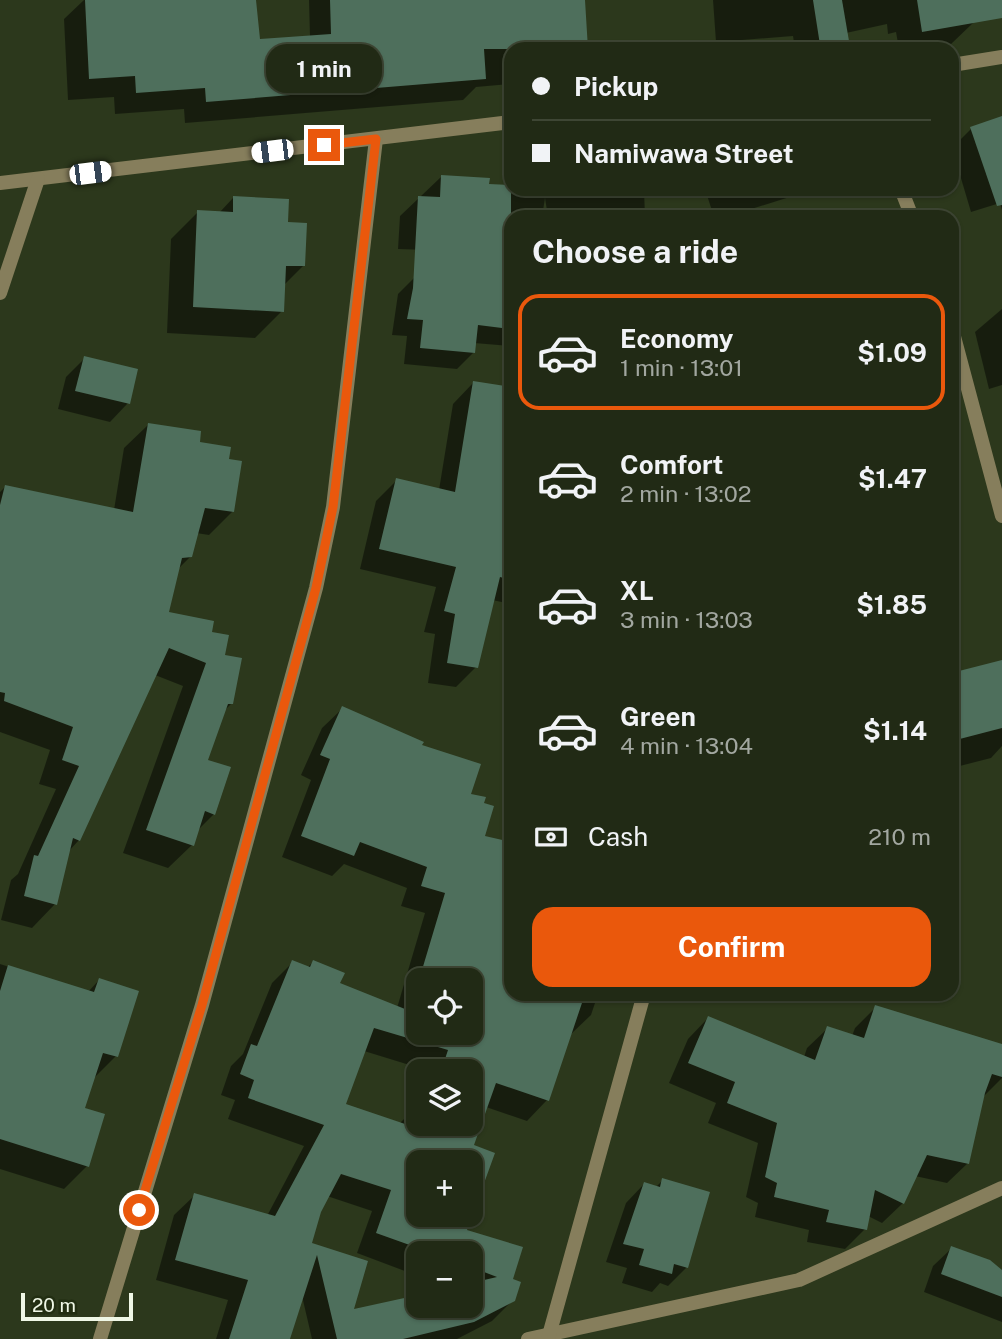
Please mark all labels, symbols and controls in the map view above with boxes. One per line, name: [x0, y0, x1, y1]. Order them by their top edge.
callout: 1 min: [266, 44, 382, 92]
text: 1 min: [296, 55, 352, 82]
text: Pickup: [574, 71, 658, 102]
route end: [308, 129, 340, 161]
car: [250, 138, 295, 164]
text: Namiwawa Street: [574, 138, 794, 169]
car: [68, 160, 113, 186]
text: Choose a ride: [532, 233, 738, 270]
icon: car: [536, 321, 599, 384]
text: Economy: [620, 323, 733, 354]
text: $1.09: [857, 337, 927, 368]
text: 1 min · 13:01: [620, 354, 743, 381]
icon: car: [536, 447, 599, 510]
text: Comfort: [620, 449, 723, 480]
text: $1.47: [858, 463, 927, 494]
text: 2 min · 13:02: [620, 480, 751, 507]
icon: car: [536, 573, 599, 636]
text: XL: [620, 575, 654, 606]
text: $1.85: [856, 589, 927, 620]
text: 3 min · 13:03: [620, 606, 753, 633]
icon: car: [536, 699, 599, 762]
text: Green: [620, 701, 696, 732]
text: $1.14: [863, 715, 927, 746]
text: 4 min · 13:04: [620, 732, 753, 759]
icon: cash: [532, 818, 570, 856]
text: Cash: [588, 821, 648, 852]
text: 210 m: [868, 823, 931, 850]
button: Confirm: [532, 907, 931, 987]
map controls: [406, 968, 483, 1318]
button: locate: [406, 968, 483, 1045]
button: layers: [406, 1059, 483, 1136]
button: +: [406, 1150, 483, 1227]
route start: [123, 1194, 155, 1226]
button: −: [406, 1241, 483, 1318]
scale bar: [21, 1290, 133, 1322]
text: 20 m: [32, 1294, 76, 1316]

